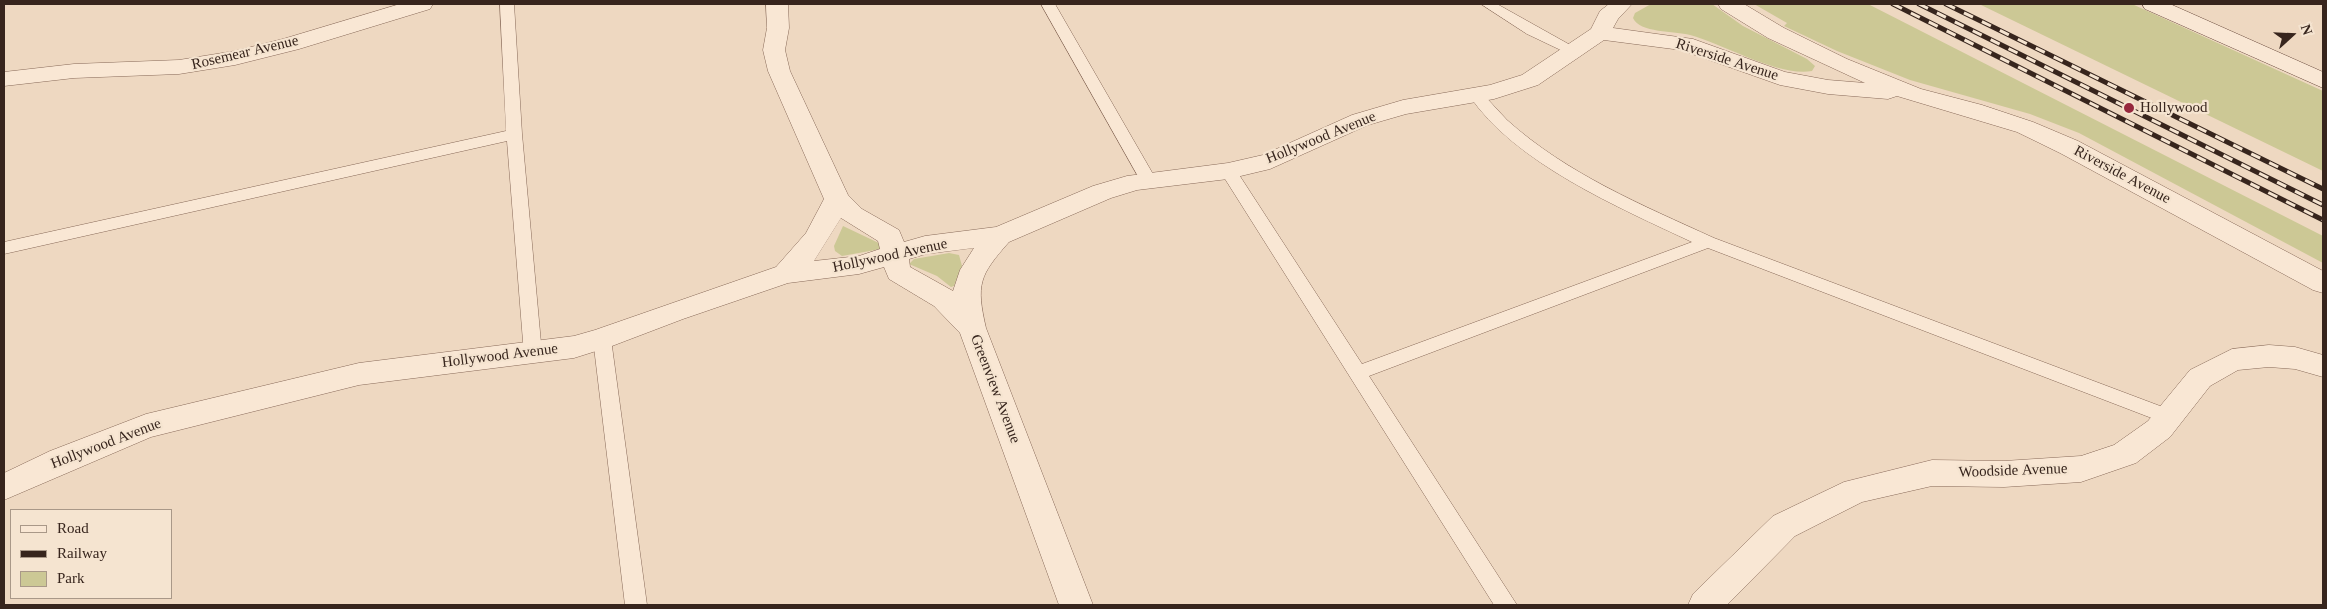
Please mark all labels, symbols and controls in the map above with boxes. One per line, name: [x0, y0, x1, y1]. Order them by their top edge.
north arrow: [2267, 10, 2317, 60]
text: N: [2298, 22, 2315, 37]
street label: Rosemear Avenue: [190, 32, 300, 74]
street label: Riverside Avenue: [1673, 35, 1781, 85]
place label: Hollywood: [2140, 99, 2208, 117]
marker: Hollywood: [2122, 101, 2136, 115]
street label: Hollywood Avenue: [1263, 108, 1379, 168]
street label: Riverside Avenue: [2071, 142, 2173, 208]
street label: Hollywood Avenue: [831, 235, 949, 277]
street label: Greenview Avenue: [966, 332, 1024, 446]
street label: Hollywood Avenue: [441, 340, 559, 372]
street label: Hollywood Avenue: [48, 415, 164, 473]
street label: Woodside Avenue: [1958, 460, 2068, 482]
legend: [10, 509, 172, 599]
text: Road: [57, 520, 89, 536]
text: Railway: [57, 545, 107, 561]
text: Park: [57, 570, 85, 586]

